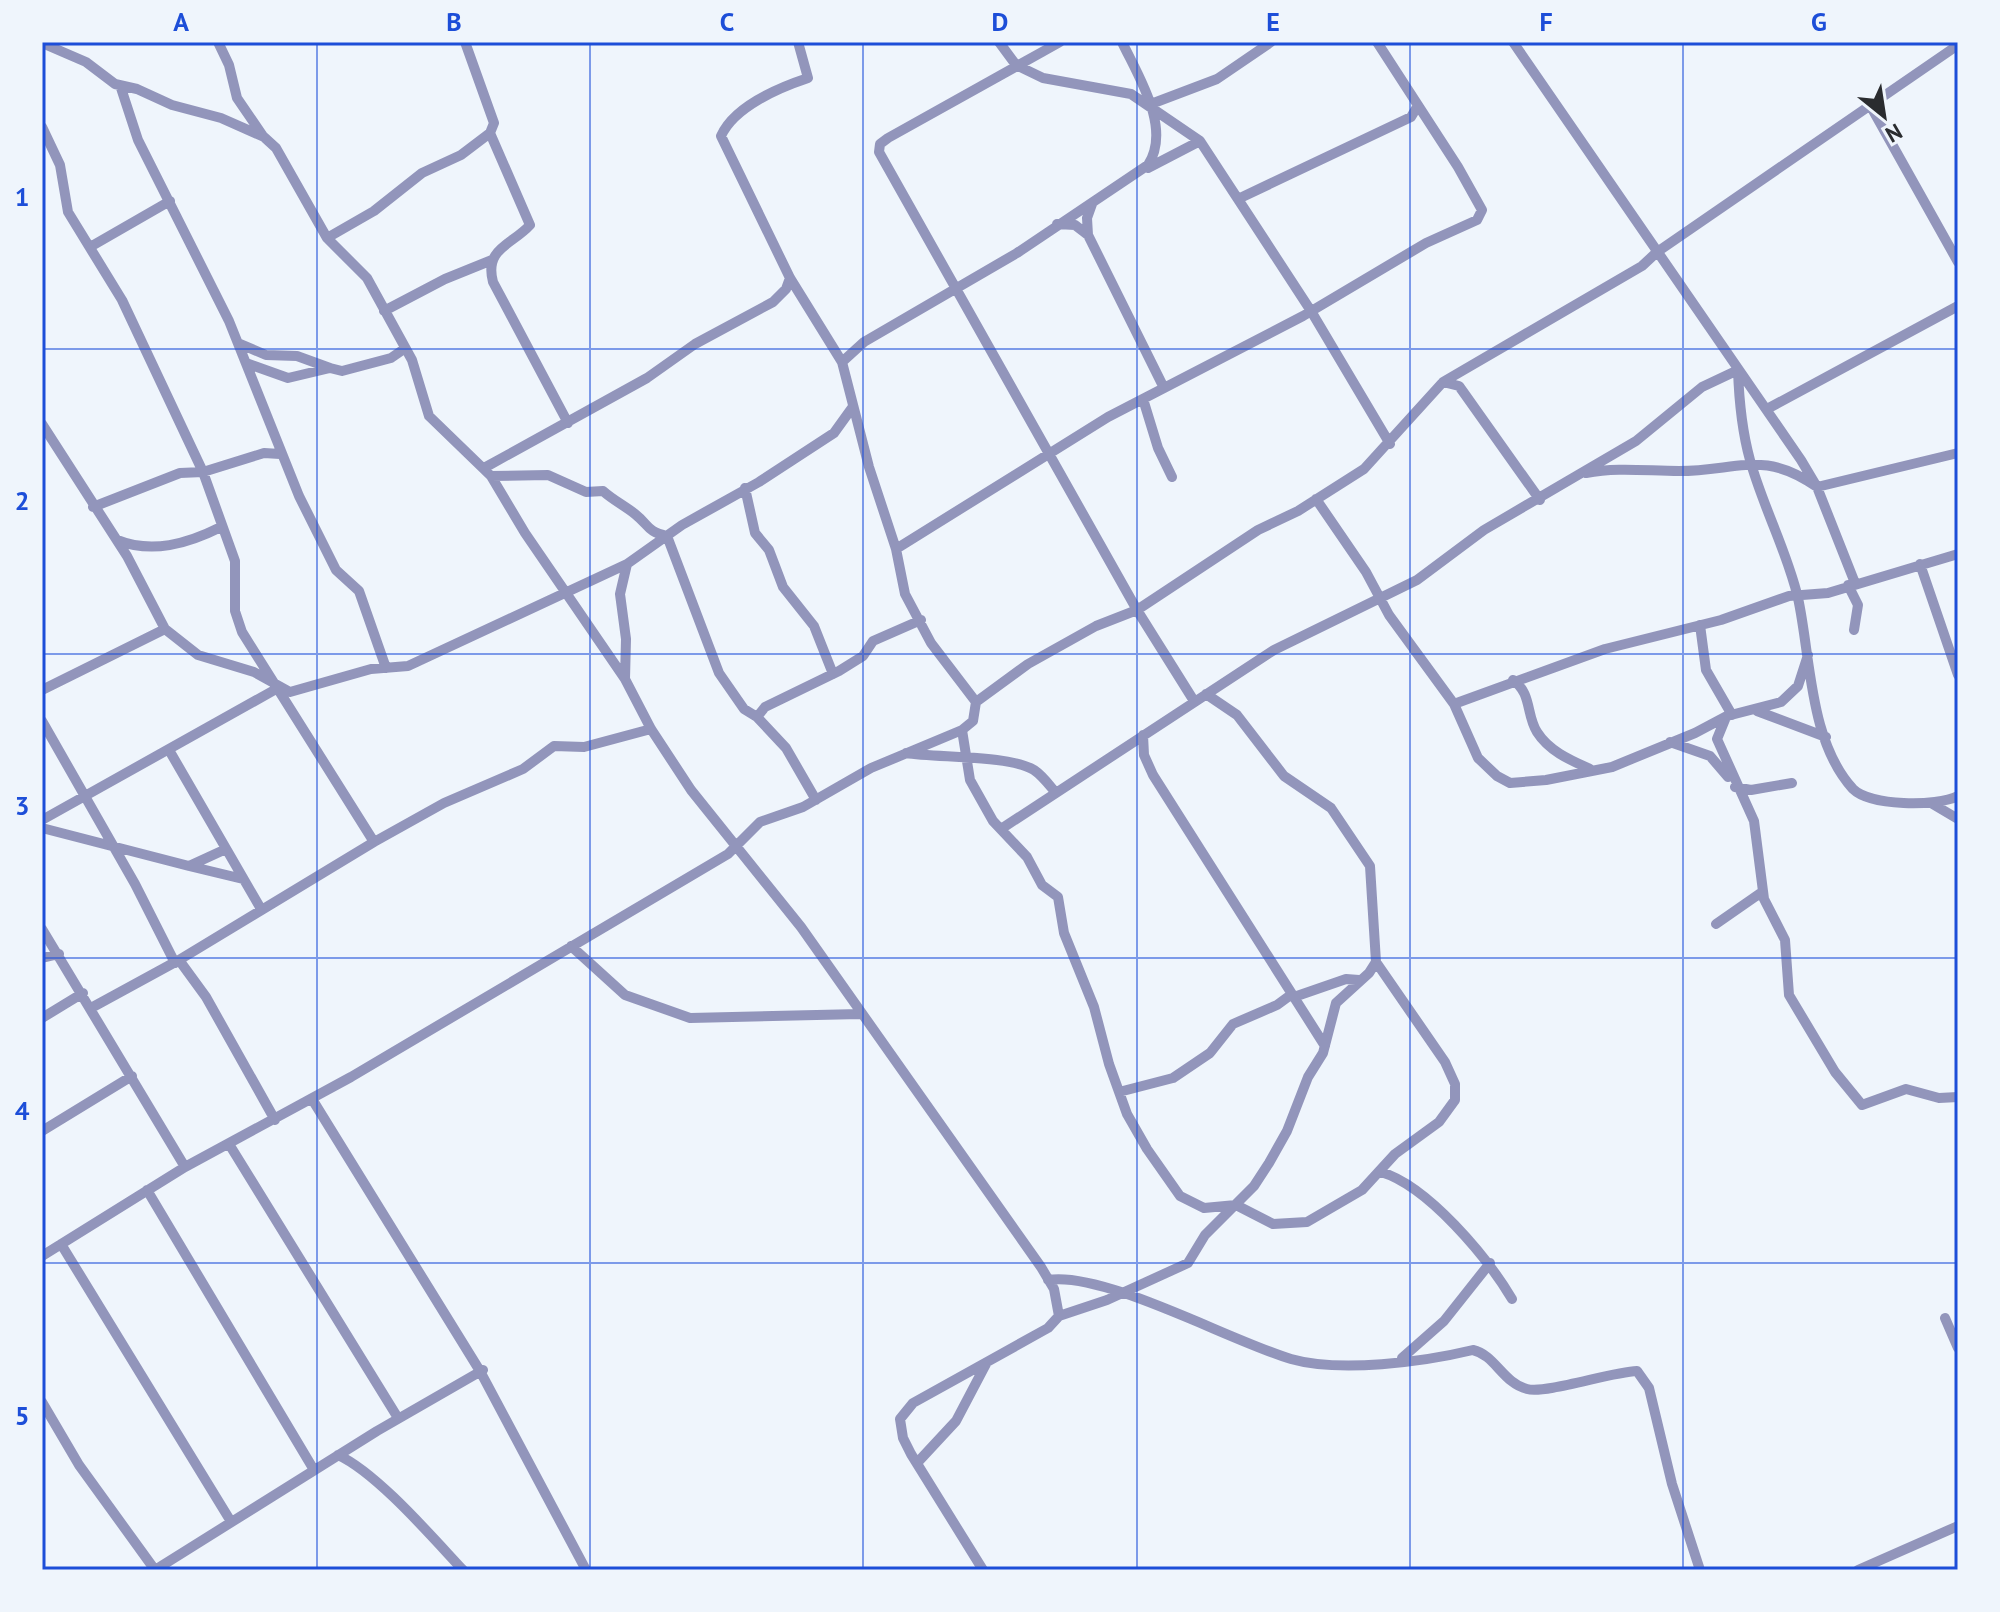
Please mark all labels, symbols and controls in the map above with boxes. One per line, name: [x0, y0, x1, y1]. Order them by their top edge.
text: A: [173, 5, 189, 38]
text: B: [446, 5, 462, 38]
text: C: [720, 5, 734, 38]
text: D: [992, 5, 1008, 38]
text: E: [1266, 5, 1280, 38]
text: F: [1539, 5, 1553, 38]
text: G: [1811, 5, 1827, 38]
north arrow: [1844, 76, 1924, 156]
text: N: [1881, 118, 1907, 149]
text: 1: [15, 180, 29, 213]
text: 2: [15, 484, 29, 517]
text: 3: [15, 789, 29, 822]
text: 4: [15, 1094, 30, 1127]
text: 5: [15, 1399, 29, 1432]

